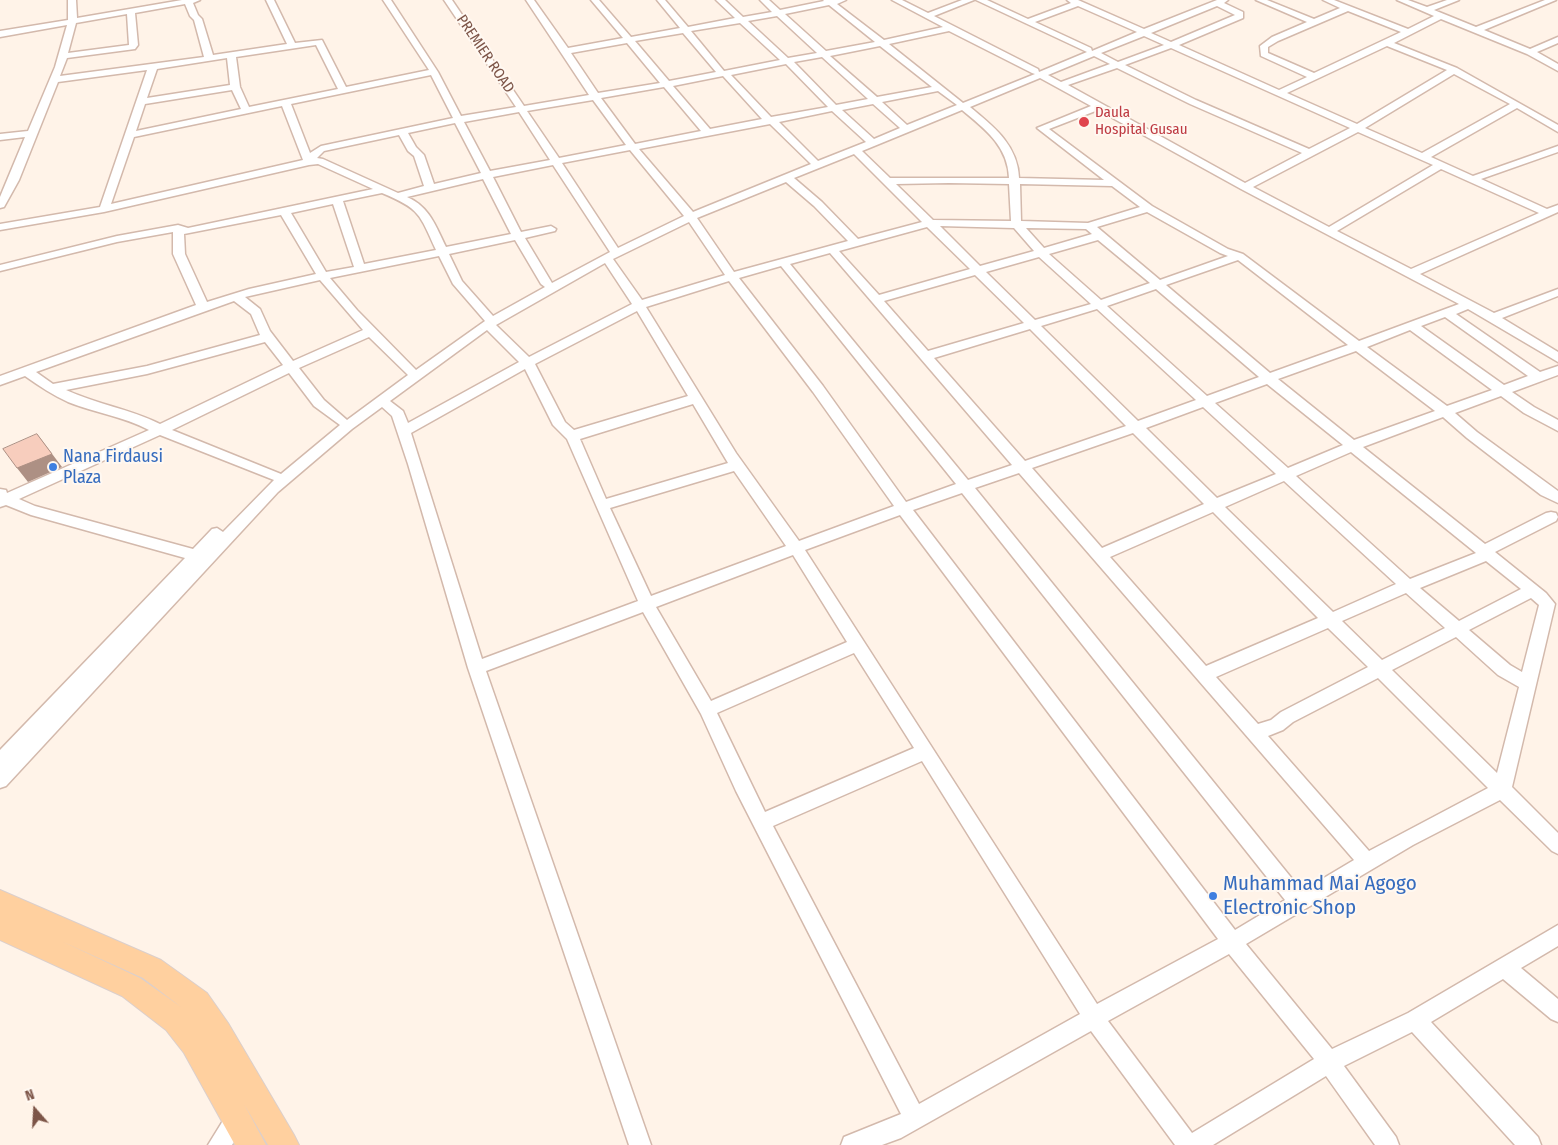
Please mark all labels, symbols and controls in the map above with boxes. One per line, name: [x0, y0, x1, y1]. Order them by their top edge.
street label: PREMIER ROAD: [452, 12, 518, 96]
place label: Daula Hospital Gusau: [1095, 104, 1188, 139]
marker: Daula Hospital Gusau: [1077, 115, 1091, 129]
place label: Nana Firdausi Plaza: [63, 446, 163, 488]
marker: Nana Firdausi Plaza: [47, 461, 59, 473]
place label: Muhammad Mai Agogo Electronic Shop: [1223, 871, 1417, 921]
marker: Muhammad Mai Agogo Electronic Shop: [1207, 890, 1219, 902]
north arrow: [10, 1085, 60, 1135]
text: N: [23, 1086, 37, 1105]

